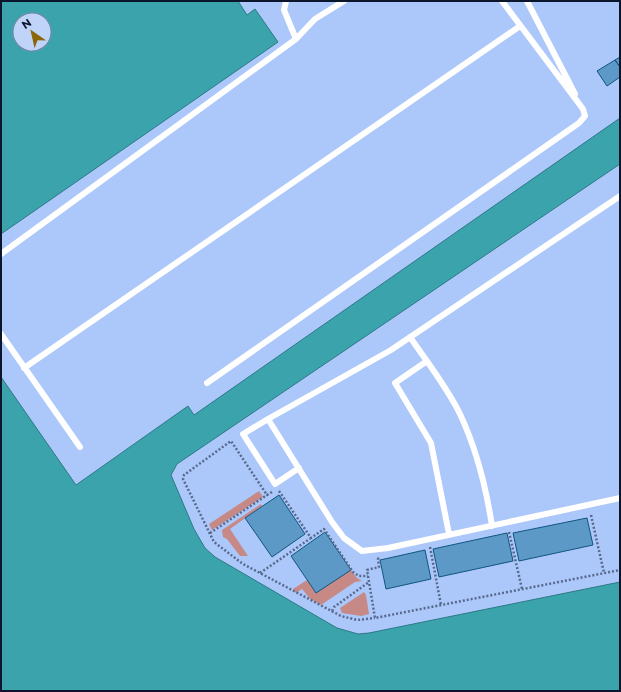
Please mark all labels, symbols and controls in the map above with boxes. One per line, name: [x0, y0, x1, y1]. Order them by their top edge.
north arrow: [12, 12, 52, 52]
text: N: [19, 15, 34, 32]

